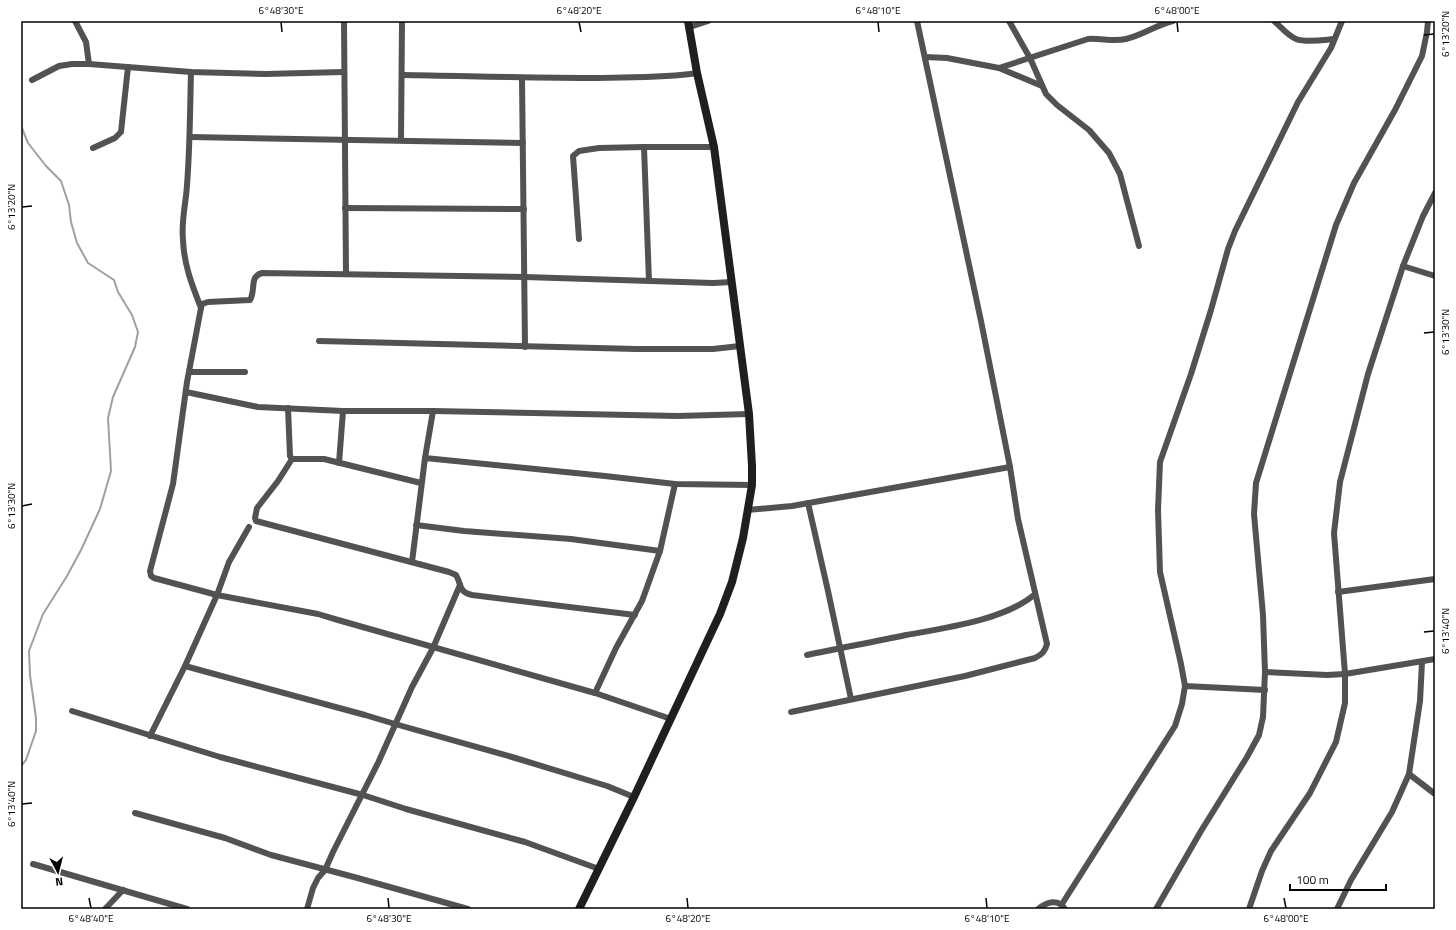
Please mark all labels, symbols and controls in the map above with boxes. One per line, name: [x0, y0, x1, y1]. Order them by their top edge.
text: 6°48'30"E: [259, 3, 304, 18]
text: 6°48'20"E: [557, 3, 602, 18]
text: 6°48'10"E: [856, 3, 901, 18]
text: 6°48'00"E: [1155, 3, 1200, 18]
text: 6°13'20"N: [1438, 11, 1453, 57]
text: 6°13'20"N: [4, 184, 19, 230]
text: 6°13'30"N: [1438, 309, 1453, 355]
text: 6°13'30"N: [4, 483, 19, 529]
text: 6°13'40"N: [1438, 608, 1453, 654]
text: 6°13'40"N: [4, 781, 19, 827]
north arrow: [38, 852, 78, 892]
scale bar: [1290, 866, 1386, 892]
text: 100 m: [1296, 870, 1329, 889]
text: N: [54, 874, 64, 890]
text: 6°48'40"E: [69, 911, 114, 926]
text: 6°48'30"E: [367, 911, 412, 926]
text: 6°48'20"E: [666, 911, 711, 926]
text: 6°48'10"E: [965, 911, 1010, 926]
text: 6°48'00"E: [1264, 911, 1309, 926]

